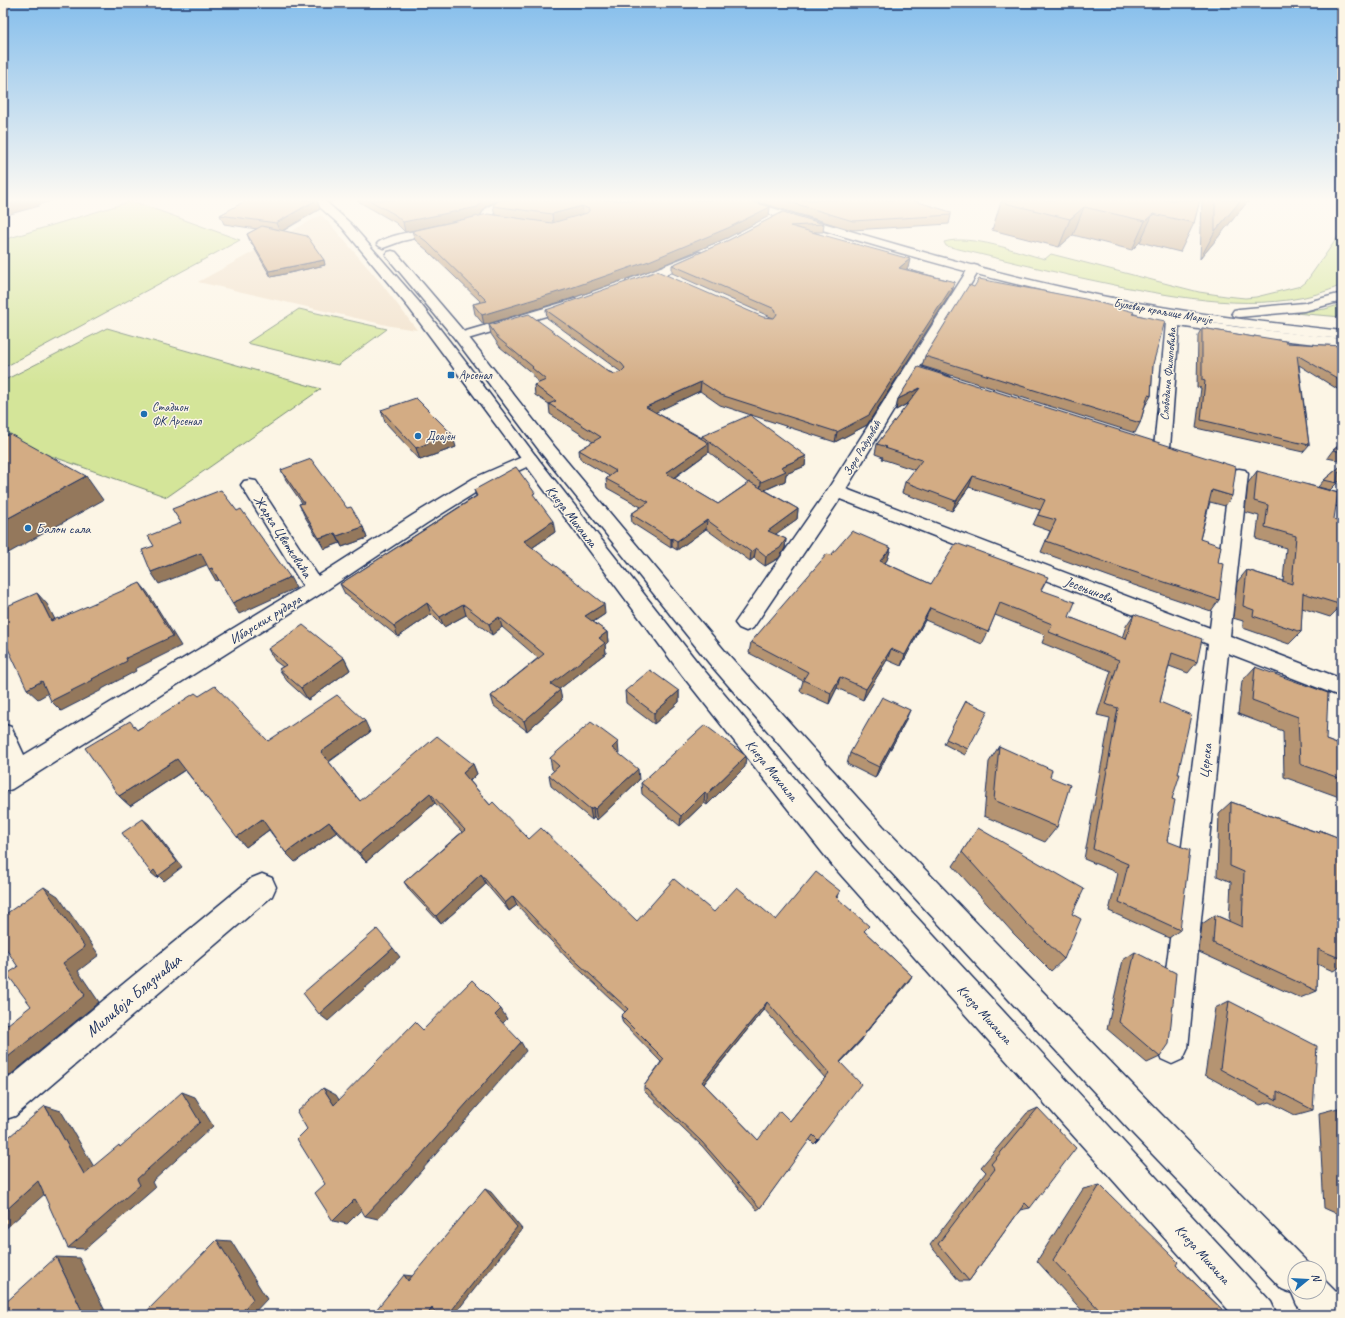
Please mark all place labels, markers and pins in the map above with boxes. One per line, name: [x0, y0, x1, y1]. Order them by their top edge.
place label: Арсенал: [459, 367, 492, 383]
marker: Арсенал: [446, 370, 456, 380]
place label: Стадион ФК Арсенал: [152, 399, 202, 429]
marker: Стадион ФК Арсенал: [139, 409, 149, 419]
place label: Доајен: [426, 428, 456, 444]
marker: Доајен: [413, 431, 423, 441]
place label: Балон сала: [36, 520, 91, 537]
marker: Балон сала: [23, 523, 33, 533]

